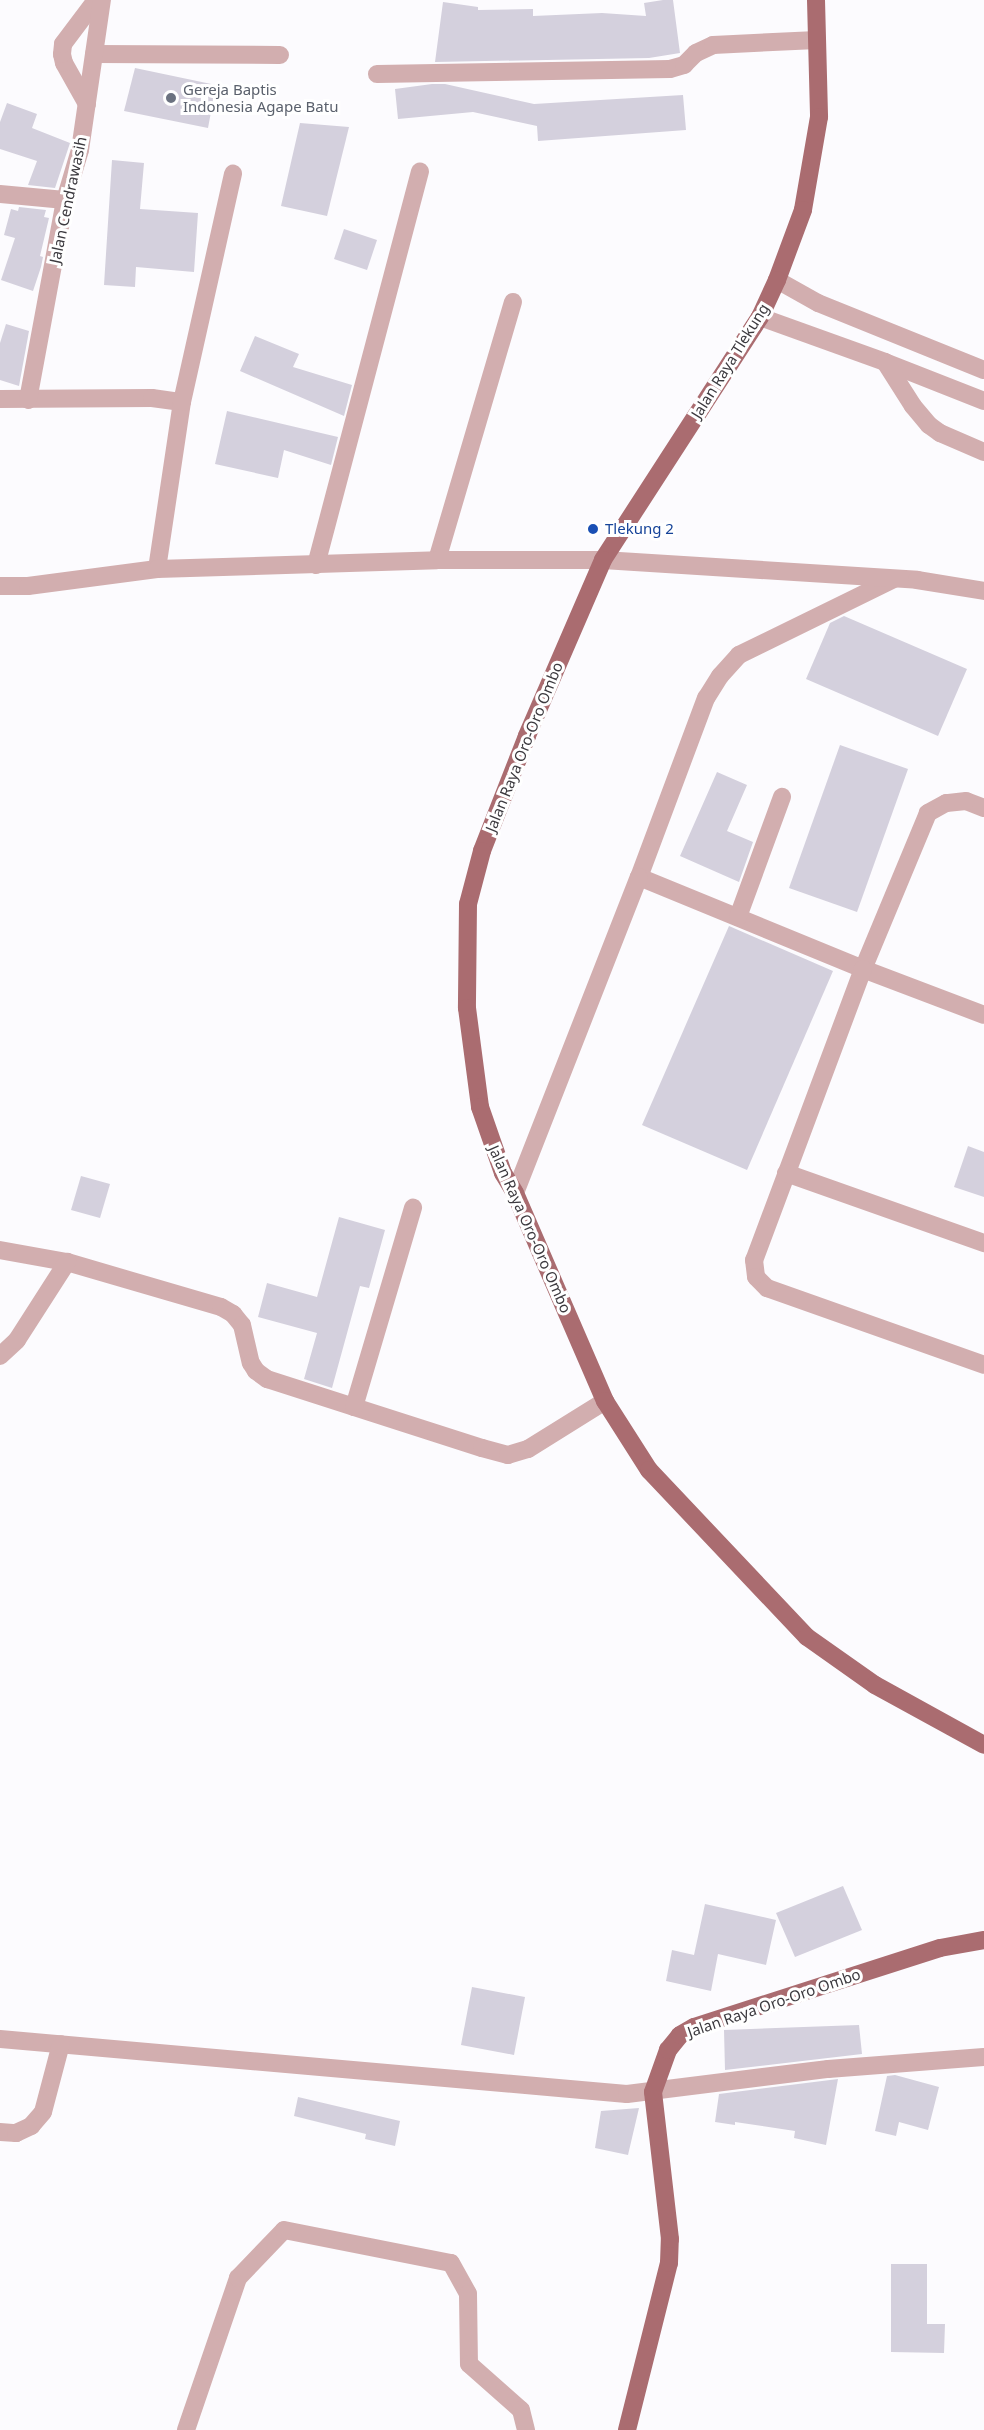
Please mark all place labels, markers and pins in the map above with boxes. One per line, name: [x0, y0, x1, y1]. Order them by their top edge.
place label: Gereja Baptis Indonesia Agape Batu: [183, 80, 338, 115]
marker: Gereja Baptis Indonesia Agape Batu: [164, 91, 178, 105]
place label: Tlekung 2: [605, 520, 674, 538]
marker: Tlekung 2: [586, 522, 600, 536]

